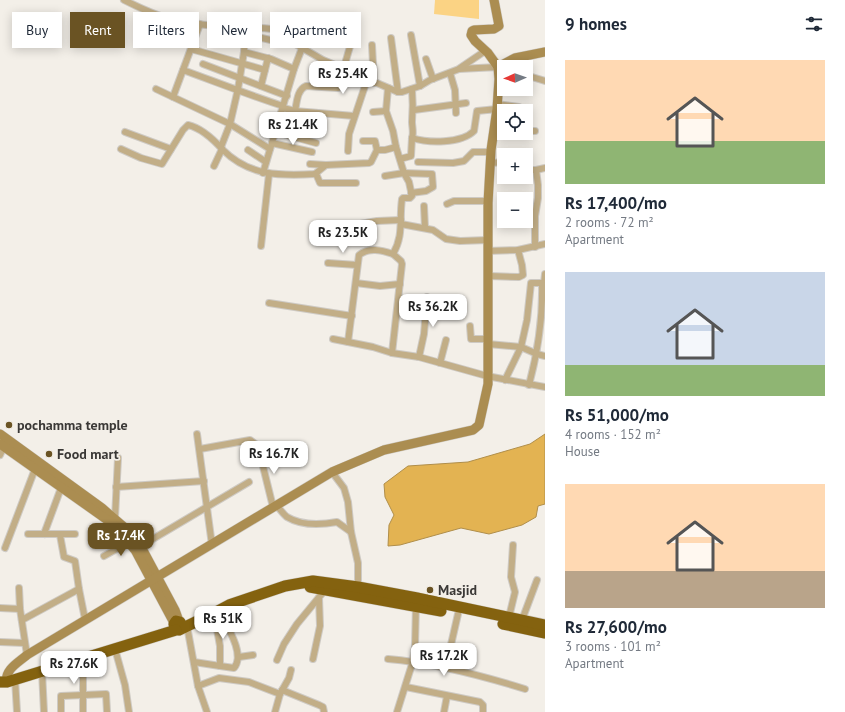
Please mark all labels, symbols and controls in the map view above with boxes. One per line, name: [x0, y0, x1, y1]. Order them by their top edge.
chip: Buy: [12, 12, 62, 48]
chip: Rent: [70, 12, 125, 48]
chip: Filters: [133, 12, 199, 48]
chip: New: [207, 12, 262, 48]
chip: Apartment: [270, 12, 361, 48]
text: 9 homes: [565, 13, 627, 35]
icon: filters: [803, 13, 825, 35]
north arrow: [497, 60, 533, 96]
map controls: [497, 60, 533, 228]
pin: Rs 25.4K: [302, 61, 384, 95]
text: Rs 25.4K: [318, 65, 368, 82]
icon: home: [659, 86, 731, 158]
button: locate: [497, 104, 533, 140]
pin: Rs 21.4K: [252, 112, 334, 146]
text: Rs 21.4K: [268, 116, 318, 133]
button: +: [497, 148, 533, 184]
button: −: [497, 192, 533, 228]
text: Rs 17,400/mo: [565, 192, 667, 214]
text: 2 rooms · 72 m²: [565, 214, 654, 231]
pin: Rs 23.5K: [302, 220, 384, 254]
text: Rs 23.5K: [318, 224, 368, 241]
text: Apartment: [565, 231, 624, 248]
pin: Rs 36.2K: [392, 294, 474, 328]
text: Rs 36.2K: [408, 298, 458, 315]
icon: home: [659, 298, 731, 370]
text: Rs 51,000/mo: [565, 404, 669, 426]
place label: pochamma temple: [17, 416, 128, 434]
marker: pochamma temple: [4, 420, 14, 430]
text: 4 rooms · 152 m²: [565, 426, 661, 443]
pin: Rs 16.7K: [233, 441, 315, 475]
text: House: [565, 443, 600, 460]
place label: Food mart: [57, 445, 119, 463]
text: Rs 16.7K: [249, 445, 299, 462]
marker: Food mart: [44, 449, 54, 459]
icon: home: [659, 510, 731, 582]
pin: Rs 17.4K: [80, 523, 162, 557]
text: Rs 17.4K: [97, 527, 145, 544]
place label: Masjid: [438, 581, 477, 599]
marker: Masjid: [425, 585, 435, 595]
pin: Rs 51K: [190, 606, 256, 640]
text: Rs 51K: [203, 610, 243, 627]
text: Rs 27,600/mo: [565, 616, 667, 638]
text: 3 rooms · 101 m²: [565, 638, 661, 655]
pin: Rs 17.2K: [403, 643, 485, 677]
text: Rs 17.2K: [420, 647, 468, 664]
pin: Rs 27.6K: [33, 651, 115, 685]
text: Rs 27.6K: [50, 655, 98, 672]
text: Apartment: [565, 655, 624, 672]

